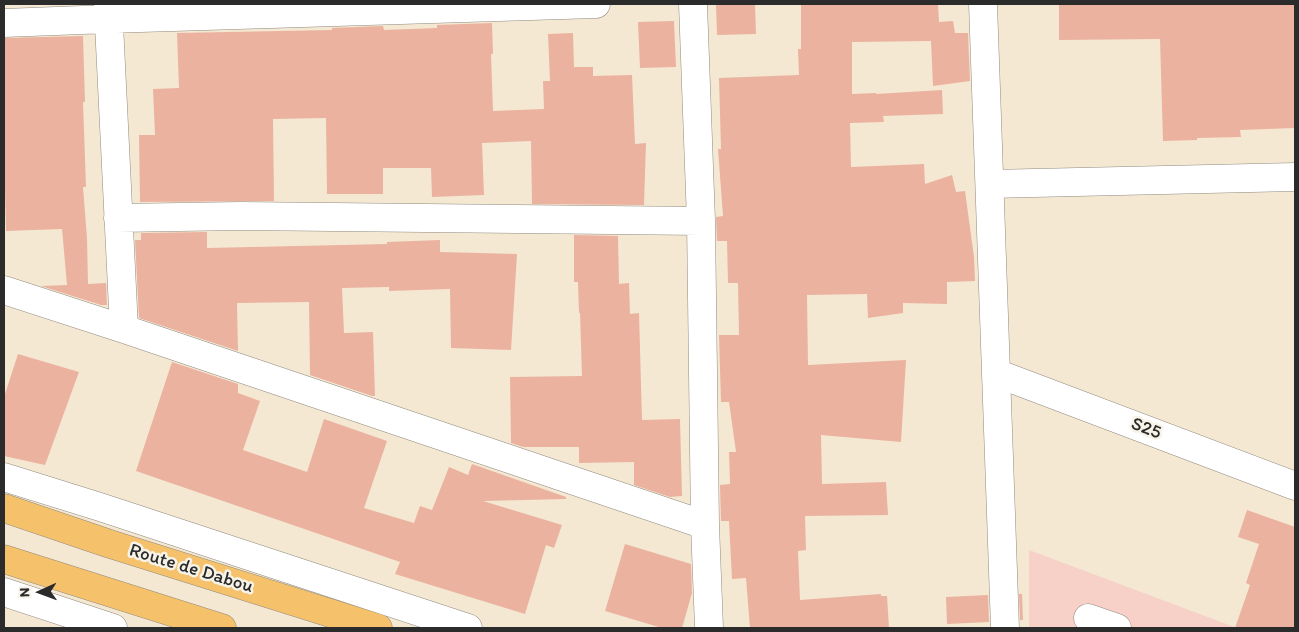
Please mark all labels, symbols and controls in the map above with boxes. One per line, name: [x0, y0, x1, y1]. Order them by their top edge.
street label: S25: [1128, 413, 1164, 445]
street label: Route de Dabou: [126, 539, 256, 599]
north arrow: [15, 567, 65, 617]
text: N: [16, 588, 33, 598]

